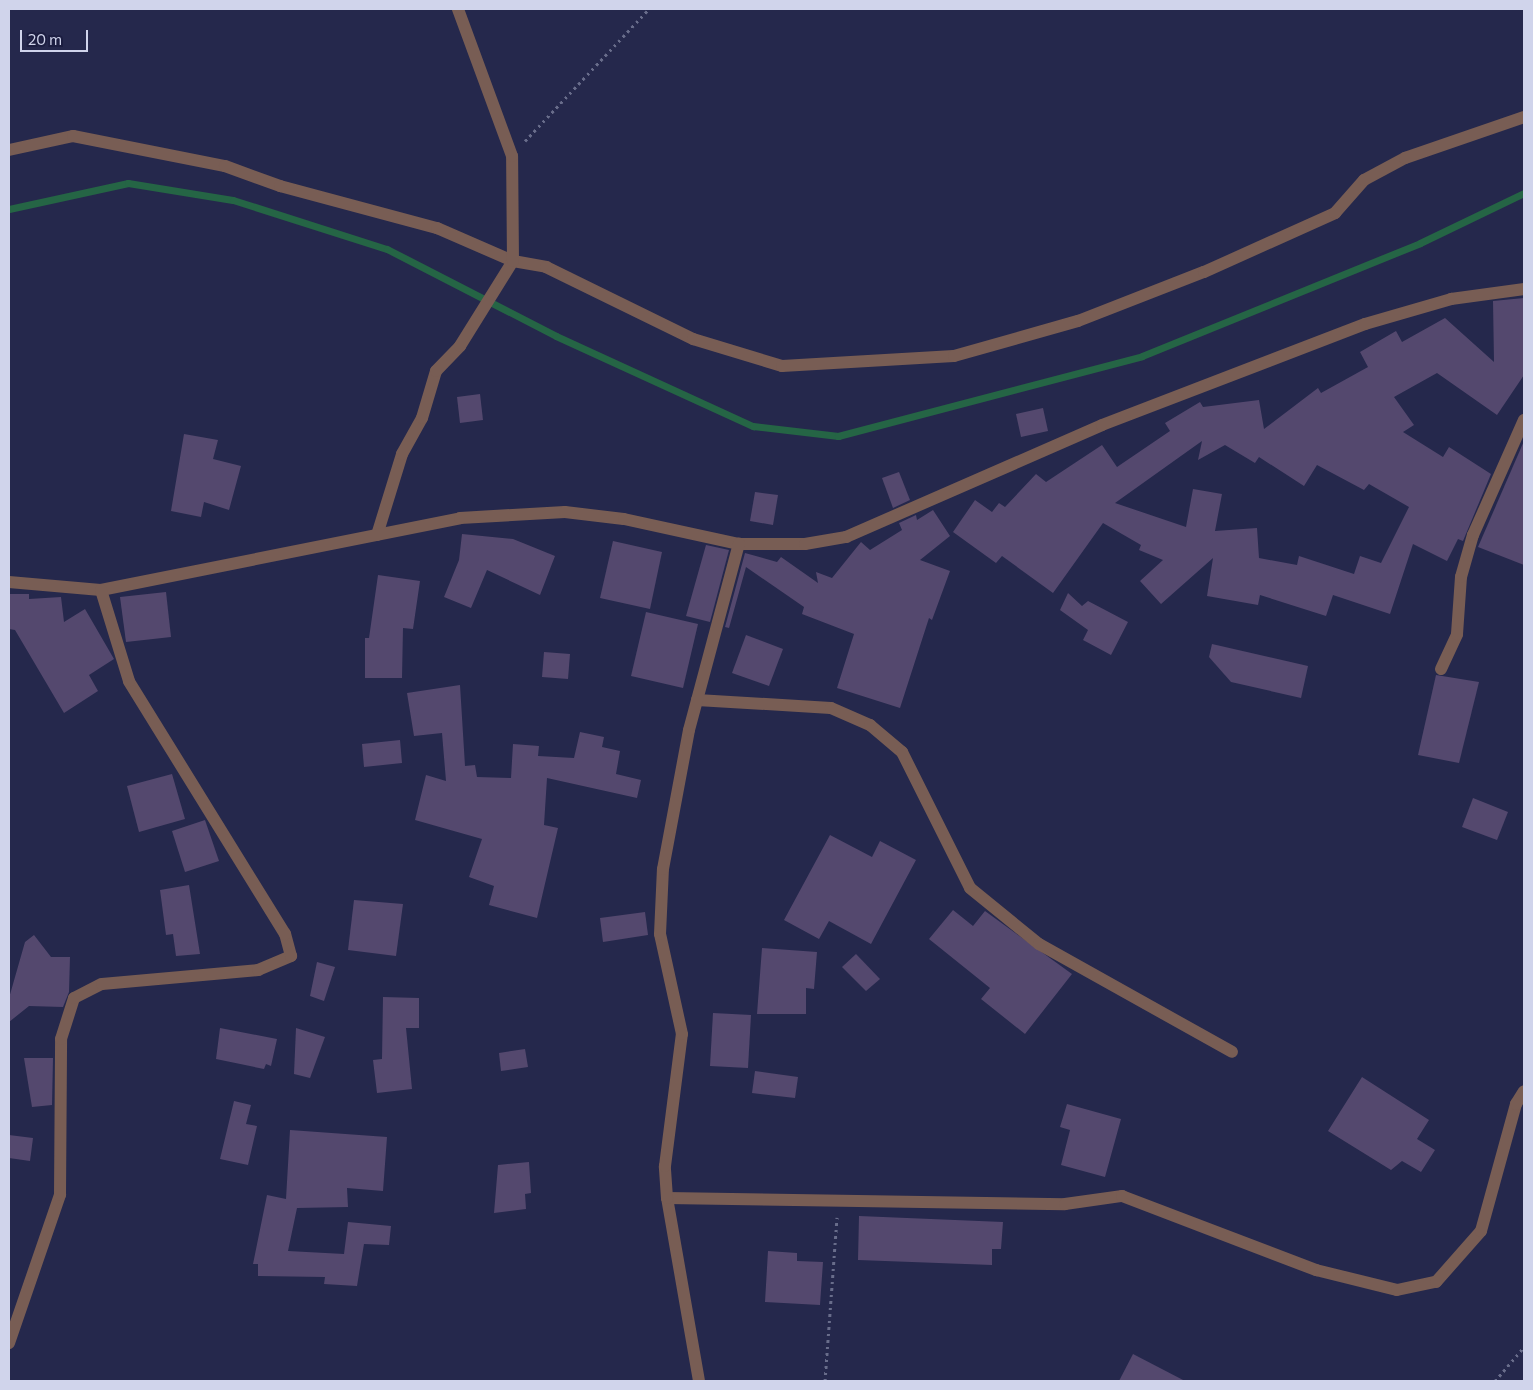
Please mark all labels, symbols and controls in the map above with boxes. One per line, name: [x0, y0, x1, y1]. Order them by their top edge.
scale bar: [22, 20, 90, 52]
text: 20 m: [28, 30, 62, 48]

